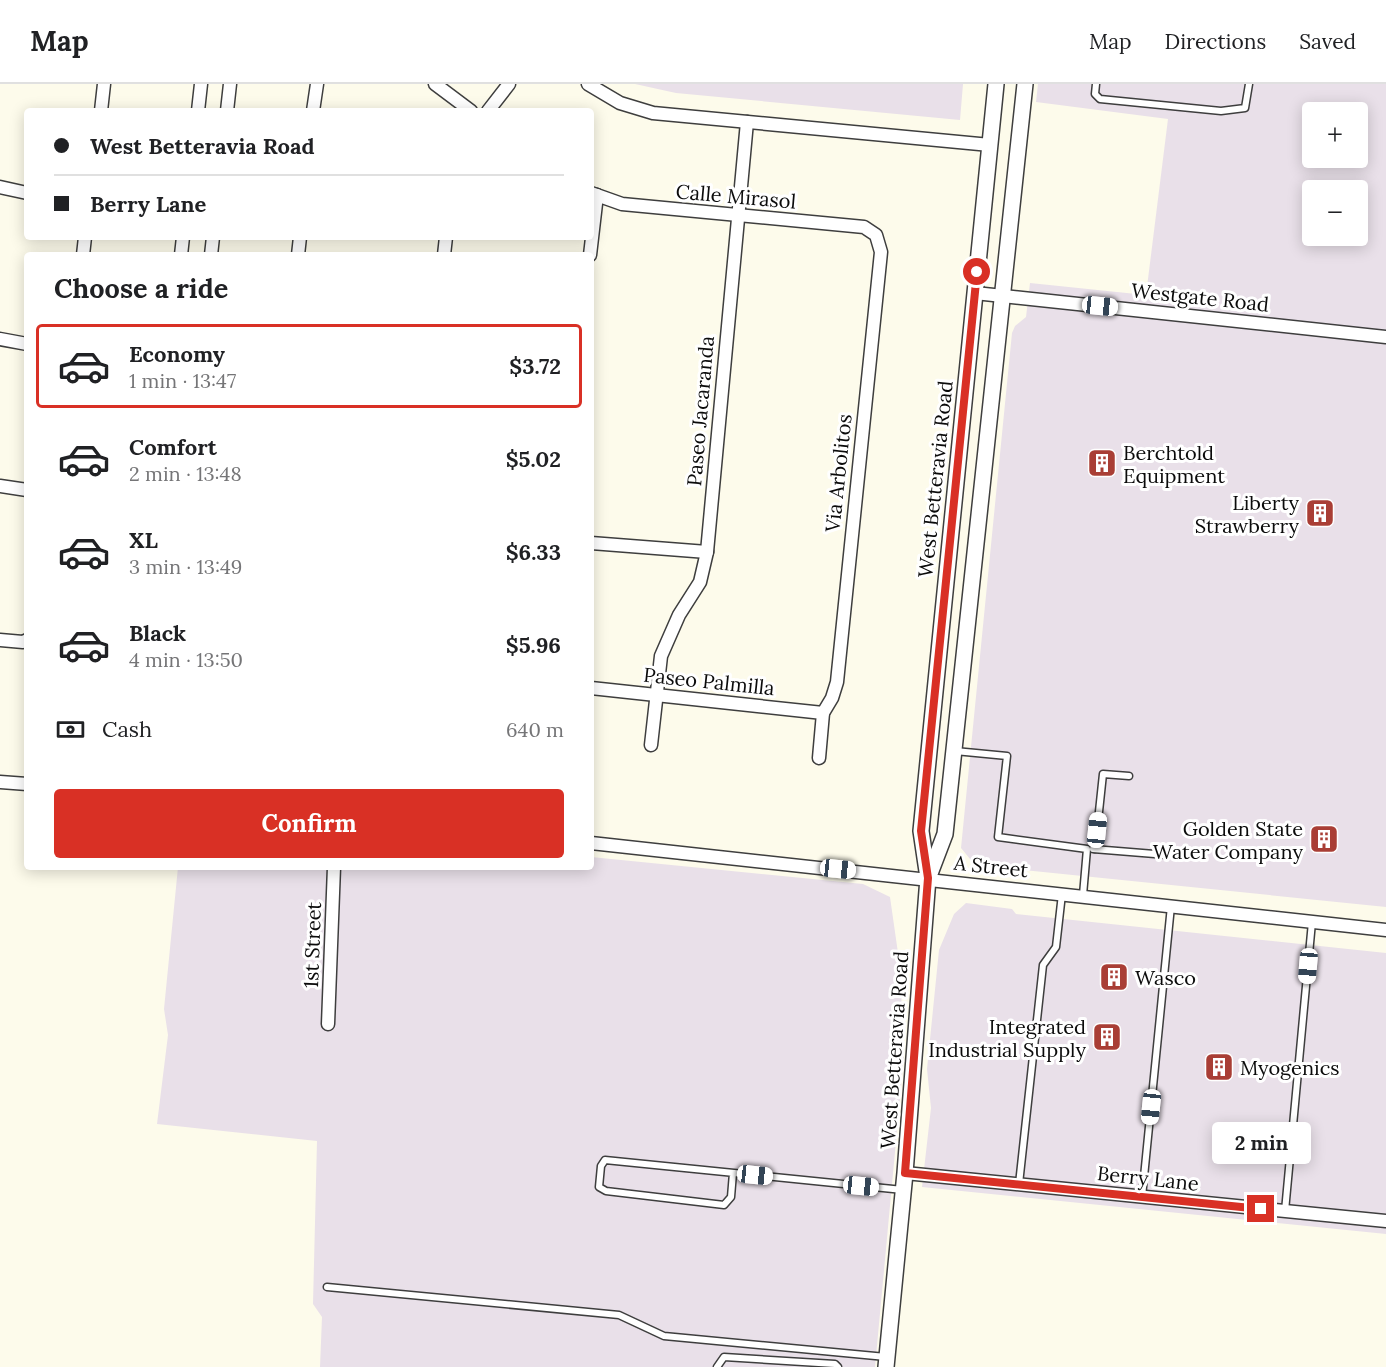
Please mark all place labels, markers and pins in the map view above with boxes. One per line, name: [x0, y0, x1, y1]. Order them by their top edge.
place label: Berchtold Equipment: [1123, 440, 1225, 488]
building icon: Berchtold Equipment: [1086, 447, 1118, 479]
place label: Liberty Strawberry: [1195, 490, 1299, 538]
building icon: Liberty Strawberry: [1304, 497, 1336, 529]
place label: Golden State Water Company: [1153, 816, 1303, 864]
building icon: Golden State Water Company: [1308, 823, 1340, 855]
building icon: Wasco: [1098, 961, 1130, 993]
place label: Wasco: [1135, 965, 1196, 990]
place label: Integrated Industrial Supply: [928, 1014, 1086, 1062]
building icon: Integrated Industrial Supply: [1091, 1021, 1123, 1053]
building icon: Myogenics: [1203, 1051, 1235, 1083]
place label: Myogenics: [1240, 1055, 1340, 1080]

